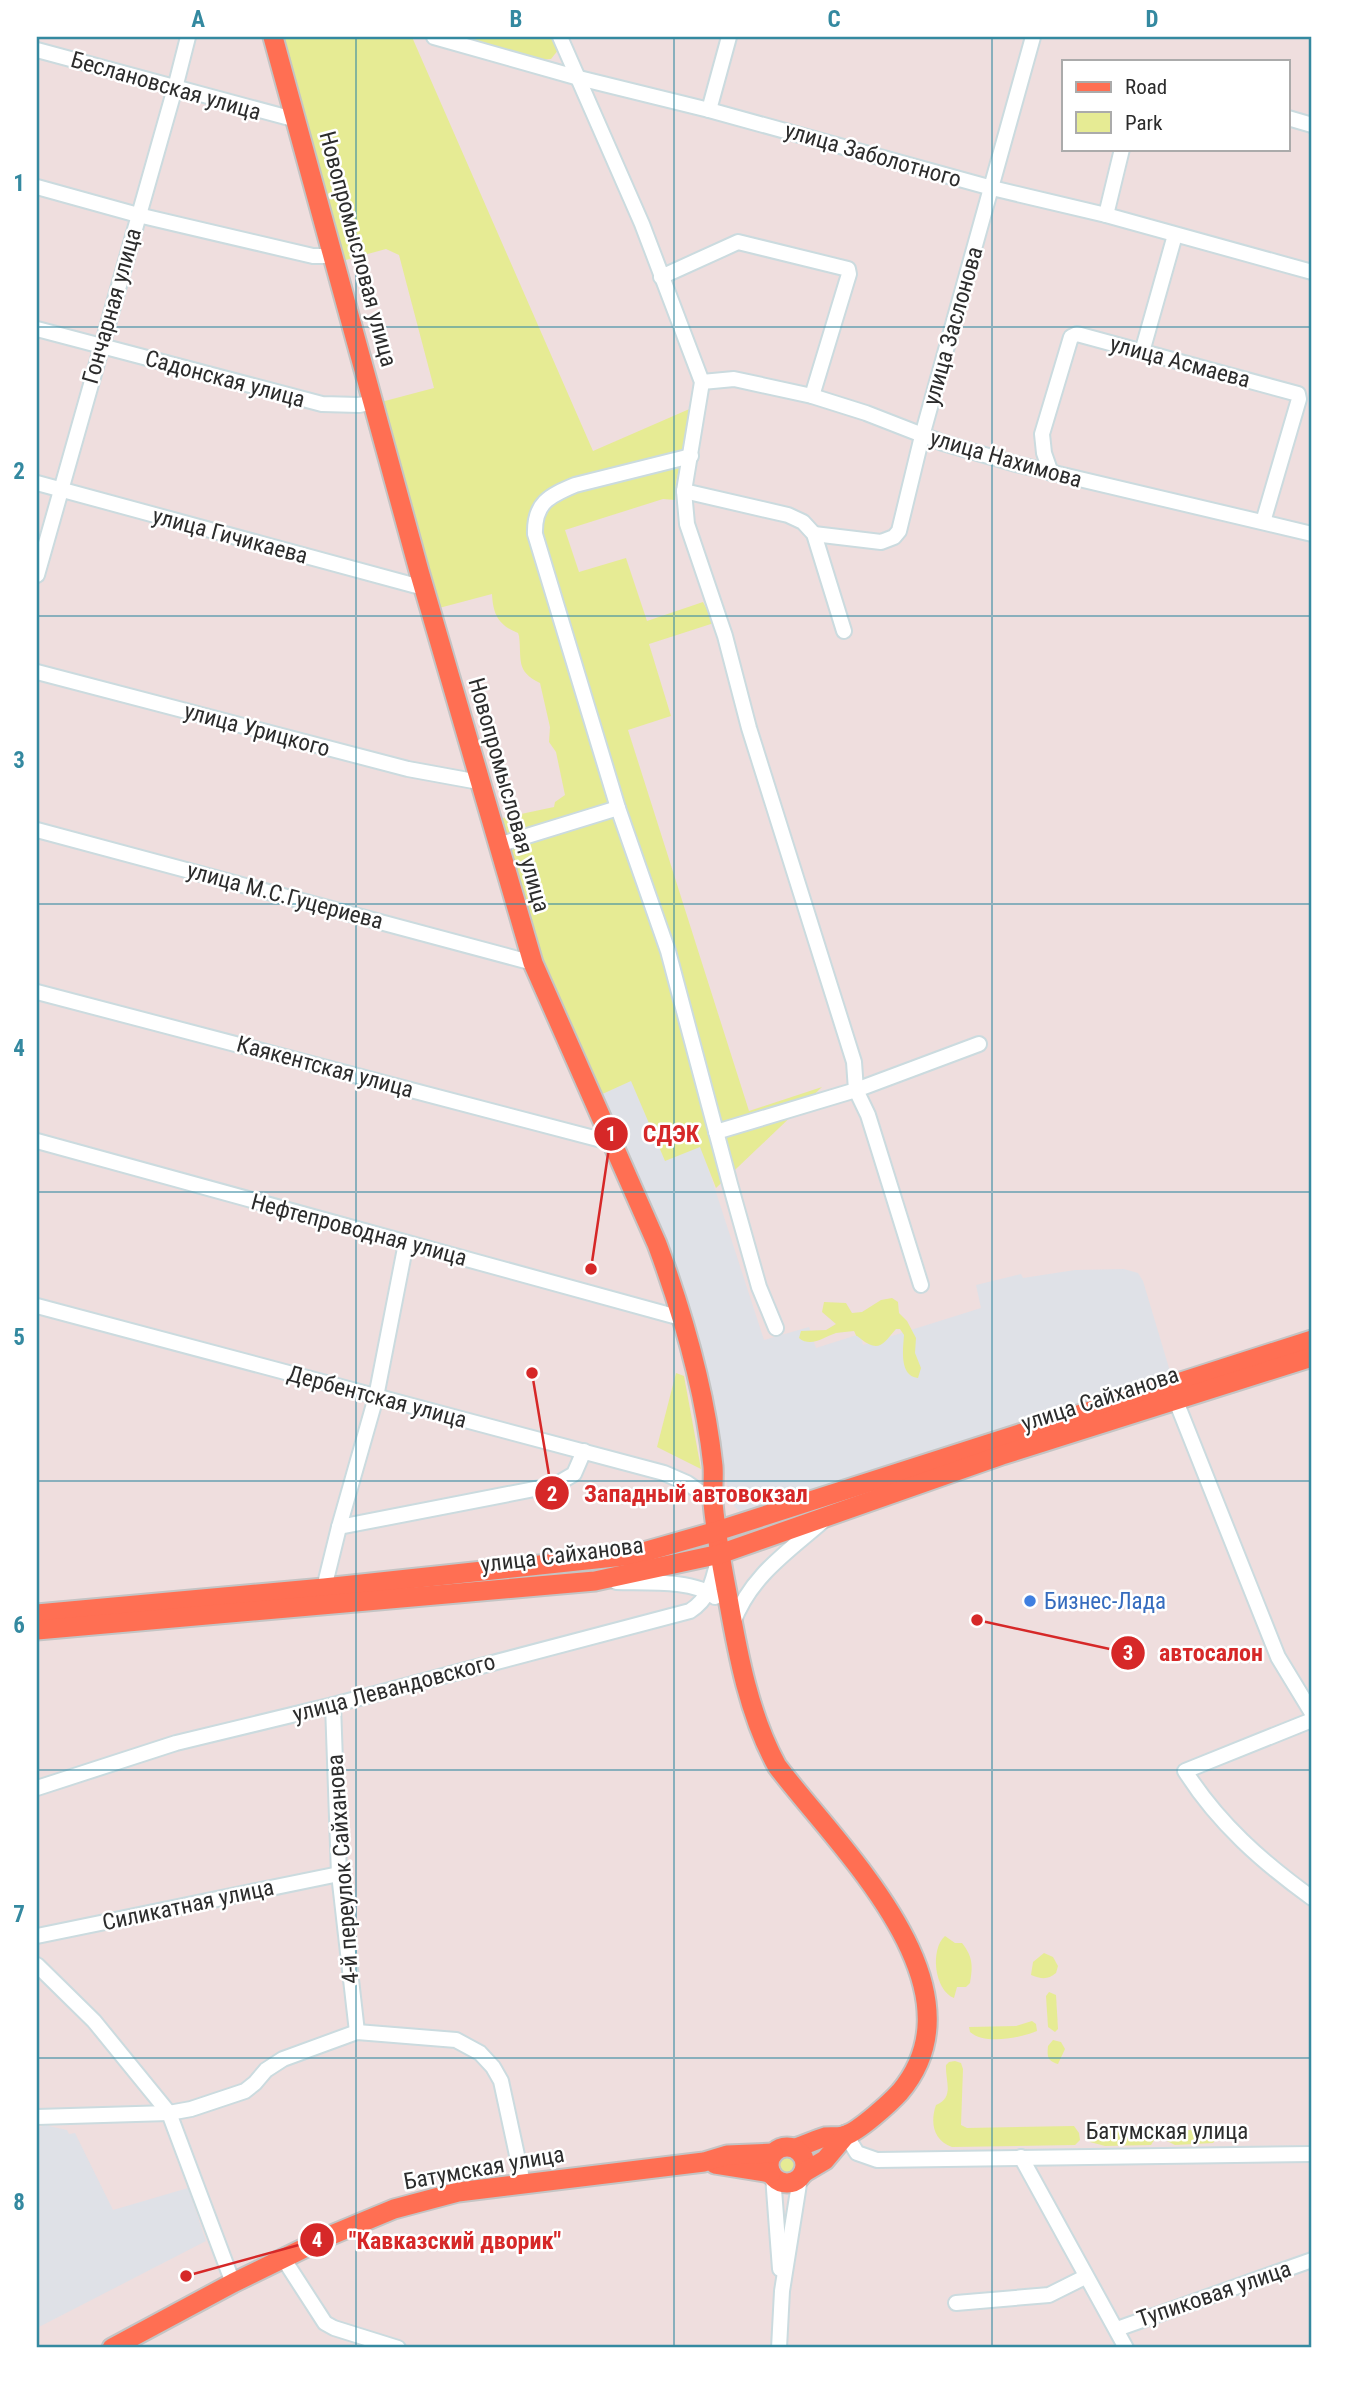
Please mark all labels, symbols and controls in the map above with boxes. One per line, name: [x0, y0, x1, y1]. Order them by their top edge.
text: A: [191, 6, 205, 33]
text: B: [510, 6, 522, 33]
text: C: [827, 6, 841, 33]
text: D: [1146, 6, 1159, 33]
street label: Беслановская улица: [68, 46, 264, 126]
legend: [1062, 60, 1290, 150]
text: Road: [1125, 75, 1167, 99]
text: Park: [1125, 111, 1163, 135]
street label: улица Заболотного: [782, 117, 964, 193]
street label: Новопромысловая улица: [314, 128, 402, 370]
text: 1: [13, 170, 25, 197]
street label: Гончарная улица: [77, 225, 147, 387]
street label: улица Заслонова: [917, 244, 989, 408]
street label: улица Асмаева: [1107, 330, 1253, 394]
street label: Садонская улица: [142, 345, 308, 413]
street label: улица Нахимова: [927, 424, 1085, 494]
text: 2: [13, 458, 25, 485]
street label: улица Гичикаева: [149, 502, 311, 570]
street label: Новопромысловая улица: [463, 675, 555, 915]
street label: улица Урицкого: [181, 698, 333, 762]
text: 3: [13, 747, 25, 774]
street label: улица М.С.Гуцериева: [184, 857, 386, 935]
street label: Каякентская улица: [234, 1030, 416, 1104]
text: 4: [13, 1035, 25, 1062]
callout: СДЭК: [593, 1111, 713, 1156]
text: СДЭК: [643, 1120, 700, 1148]
text: 1: [606, 1122, 616, 1146]
street label: Нефтепроводная улица: [248, 1188, 470, 1272]
text: 5: [13, 1324, 25, 1351]
street label: Дербентская улица: [284, 1360, 470, 1434]
street label: улица Сайханова: [1018, 1361, 1182, 1437]
callout: Западный автовокзал: [535, 1471, 822, 1516]
text: Западный автовокзал: [584, 1480, 808, 1508]
text: 2: [547, 1482, 557, 1506]
street label: улица Сайханова: [479, 1532, 645, 1578]
place label: Бизнес-Лада: [1044, 1588, 1166, 1615]
marker: Бизнес-Лада: [1022, 1593, 1038, 1609]
text: 6: [13, 1612, 25, 1639]
callout: автосалон: [1110, 1630, 1277, 1675]
text: автосалон: [1159, 1639, 1263, 1667]
text: 3: [1123, 1641, 1133, 1665]
street label: улица Левандовского: [290, 1648, 498, 1728]
street label: 4-й переулок Сайханова: [322, 1753, 364, 1985]
street label: Силикатная улица: [100, 1874, 276, 1936]
text: 7: [13, 1901, 25, 1928]
street label: Батумская улица: [1086, 2118, 1248, 2145]
street label: Батумская улица: [402, 2141, 566, 2195]
text: 8: [13, 2189, 25, 2216]
callout: "Кавказский дворик": [300, 2218, 575, 2263]
text: "Кавказский дворик": [349, 2227, 561, 2255]
text: 4: [312, 2228, 322, 2252]
street label: Тупиковая улица: [1133, 2255, 1295, 2333]

